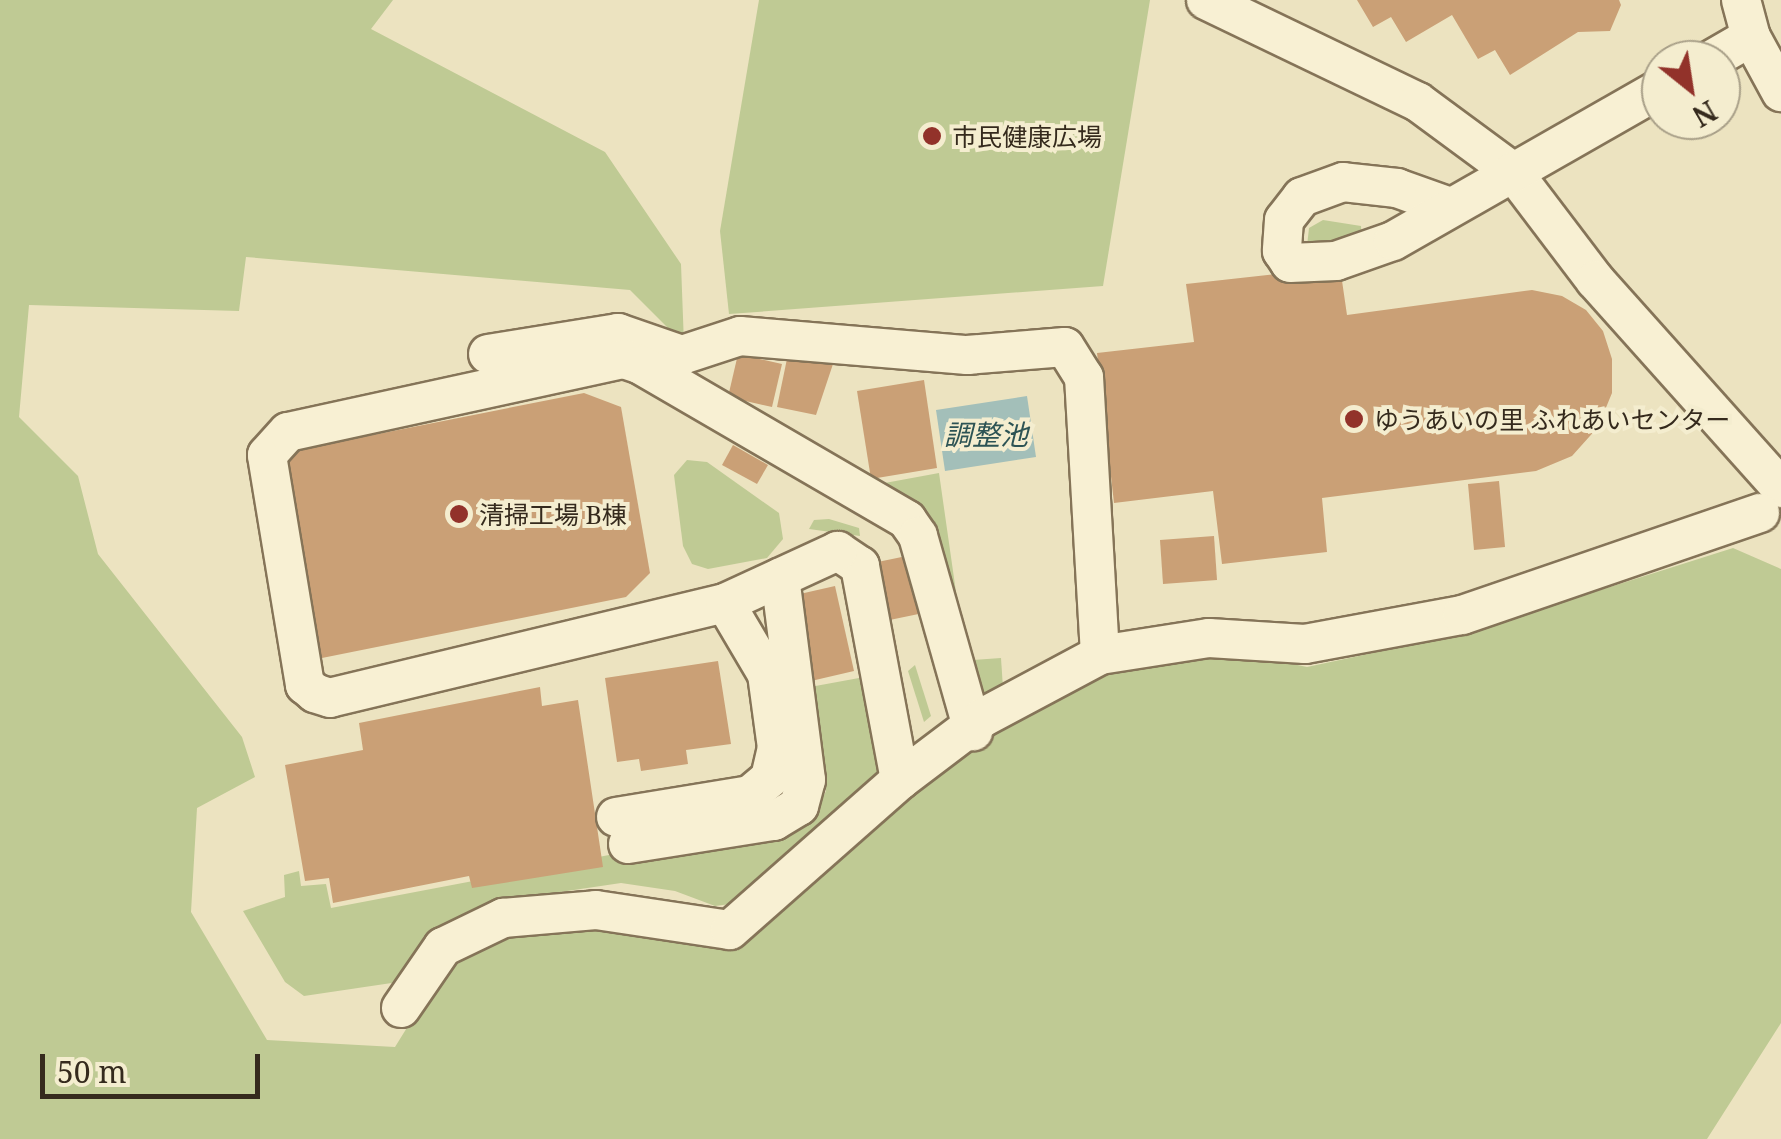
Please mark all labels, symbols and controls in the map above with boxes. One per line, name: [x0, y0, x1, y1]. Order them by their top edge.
north arrow: [1641, 40, 1741, 140]
text: N: [1686, 92, 1724, 136]
place label: 市民健康広場: [952, 121, 1102, 151]
marker: 市民健康広場: [921, 125, 943, 147]
place label: ゆうあいの里 ふれあいセンター: [1374, 404, 1730, 434]
marker: ゆうあいの里 ふれあいセンター: [1343, 408, 1365, 430]
water label: 調整池: [944, 417, 1028, 451]
place label: 清掃工場 B棟: [479, 499, 627, 529]
marker: 清掃工場 B棟: [448, 503, 470, 525]
scale bar: [45, 1034, 265, 1096]
text: 50 m: [57, 1051, 127, 1092]

